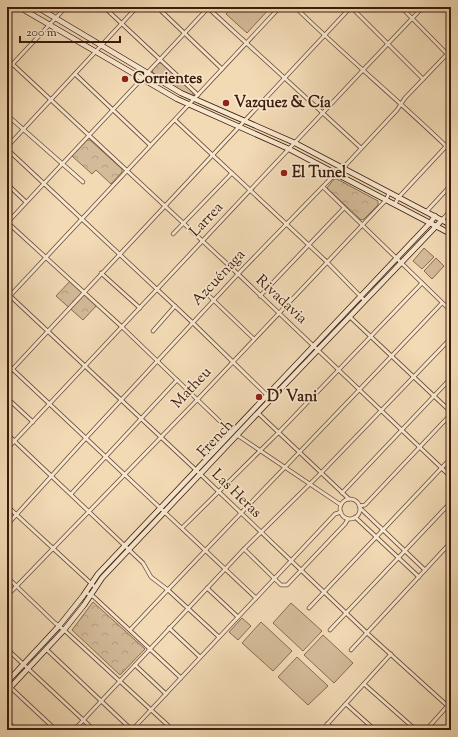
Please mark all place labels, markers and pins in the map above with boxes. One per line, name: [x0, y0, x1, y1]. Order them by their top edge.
place label: Corrientes: [133, 69, 202, 90]
marker: Corrientes: [120, 74, 130, 84]
place label: Vazquez & Cía: [234, 93, 331, 114]
marker: Vazquez & Cía: [221, 98, 231, 108]
place label: El Tunel: [292, 163, 347, 184]
marker: El Tunel: [279, 168, 289, 178]
place label: D' Vani: [267, 387, 318, 408]
marker: D' Vani: [254, 392, 264, 402]

